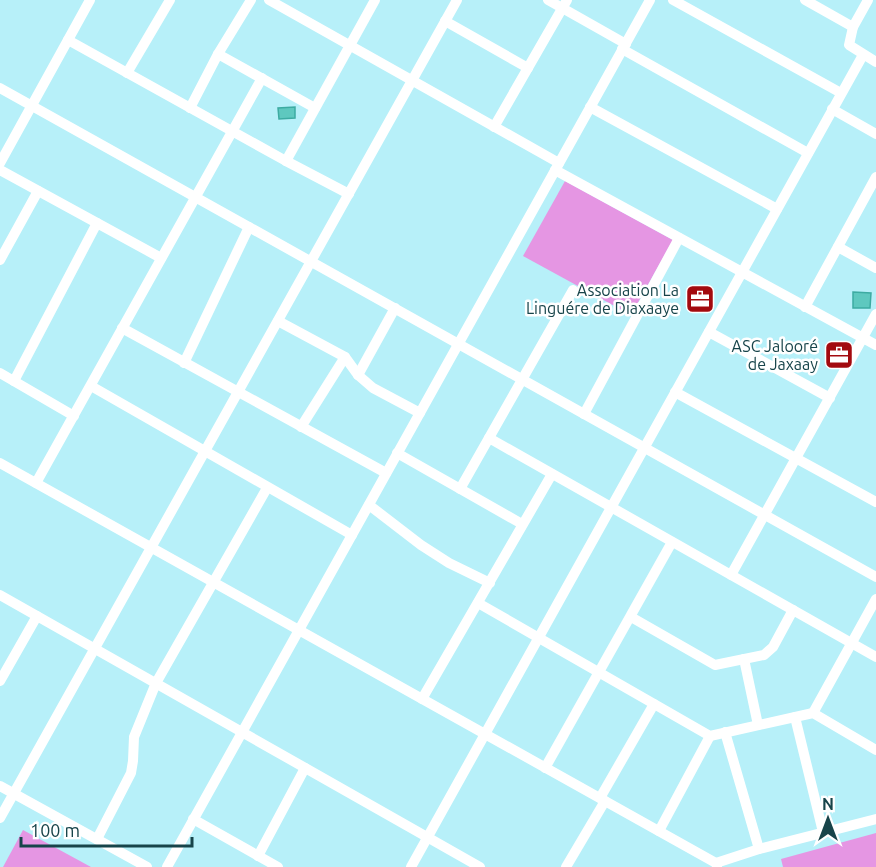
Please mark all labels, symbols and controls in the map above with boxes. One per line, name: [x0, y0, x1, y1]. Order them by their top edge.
place label: Association La Linguére de Diaxaaye: [526, 281, 679, 317]
office icon: Association La Linguére de Diaxaaye: [684, 283, 716, 315]
place label: ASC Jalooré de Jaxaay: [732, 337, 818, 373]
office icon: ASC Jalooré de Jaxaay: [823, 339, 855, 371]
north arrow: [798, 789, 858, 849]
text: N: [822, 795, 834, 813]
scale bar: [21, 810, 192, 848]
text: 100 m: [30, 820, 80, 840]

